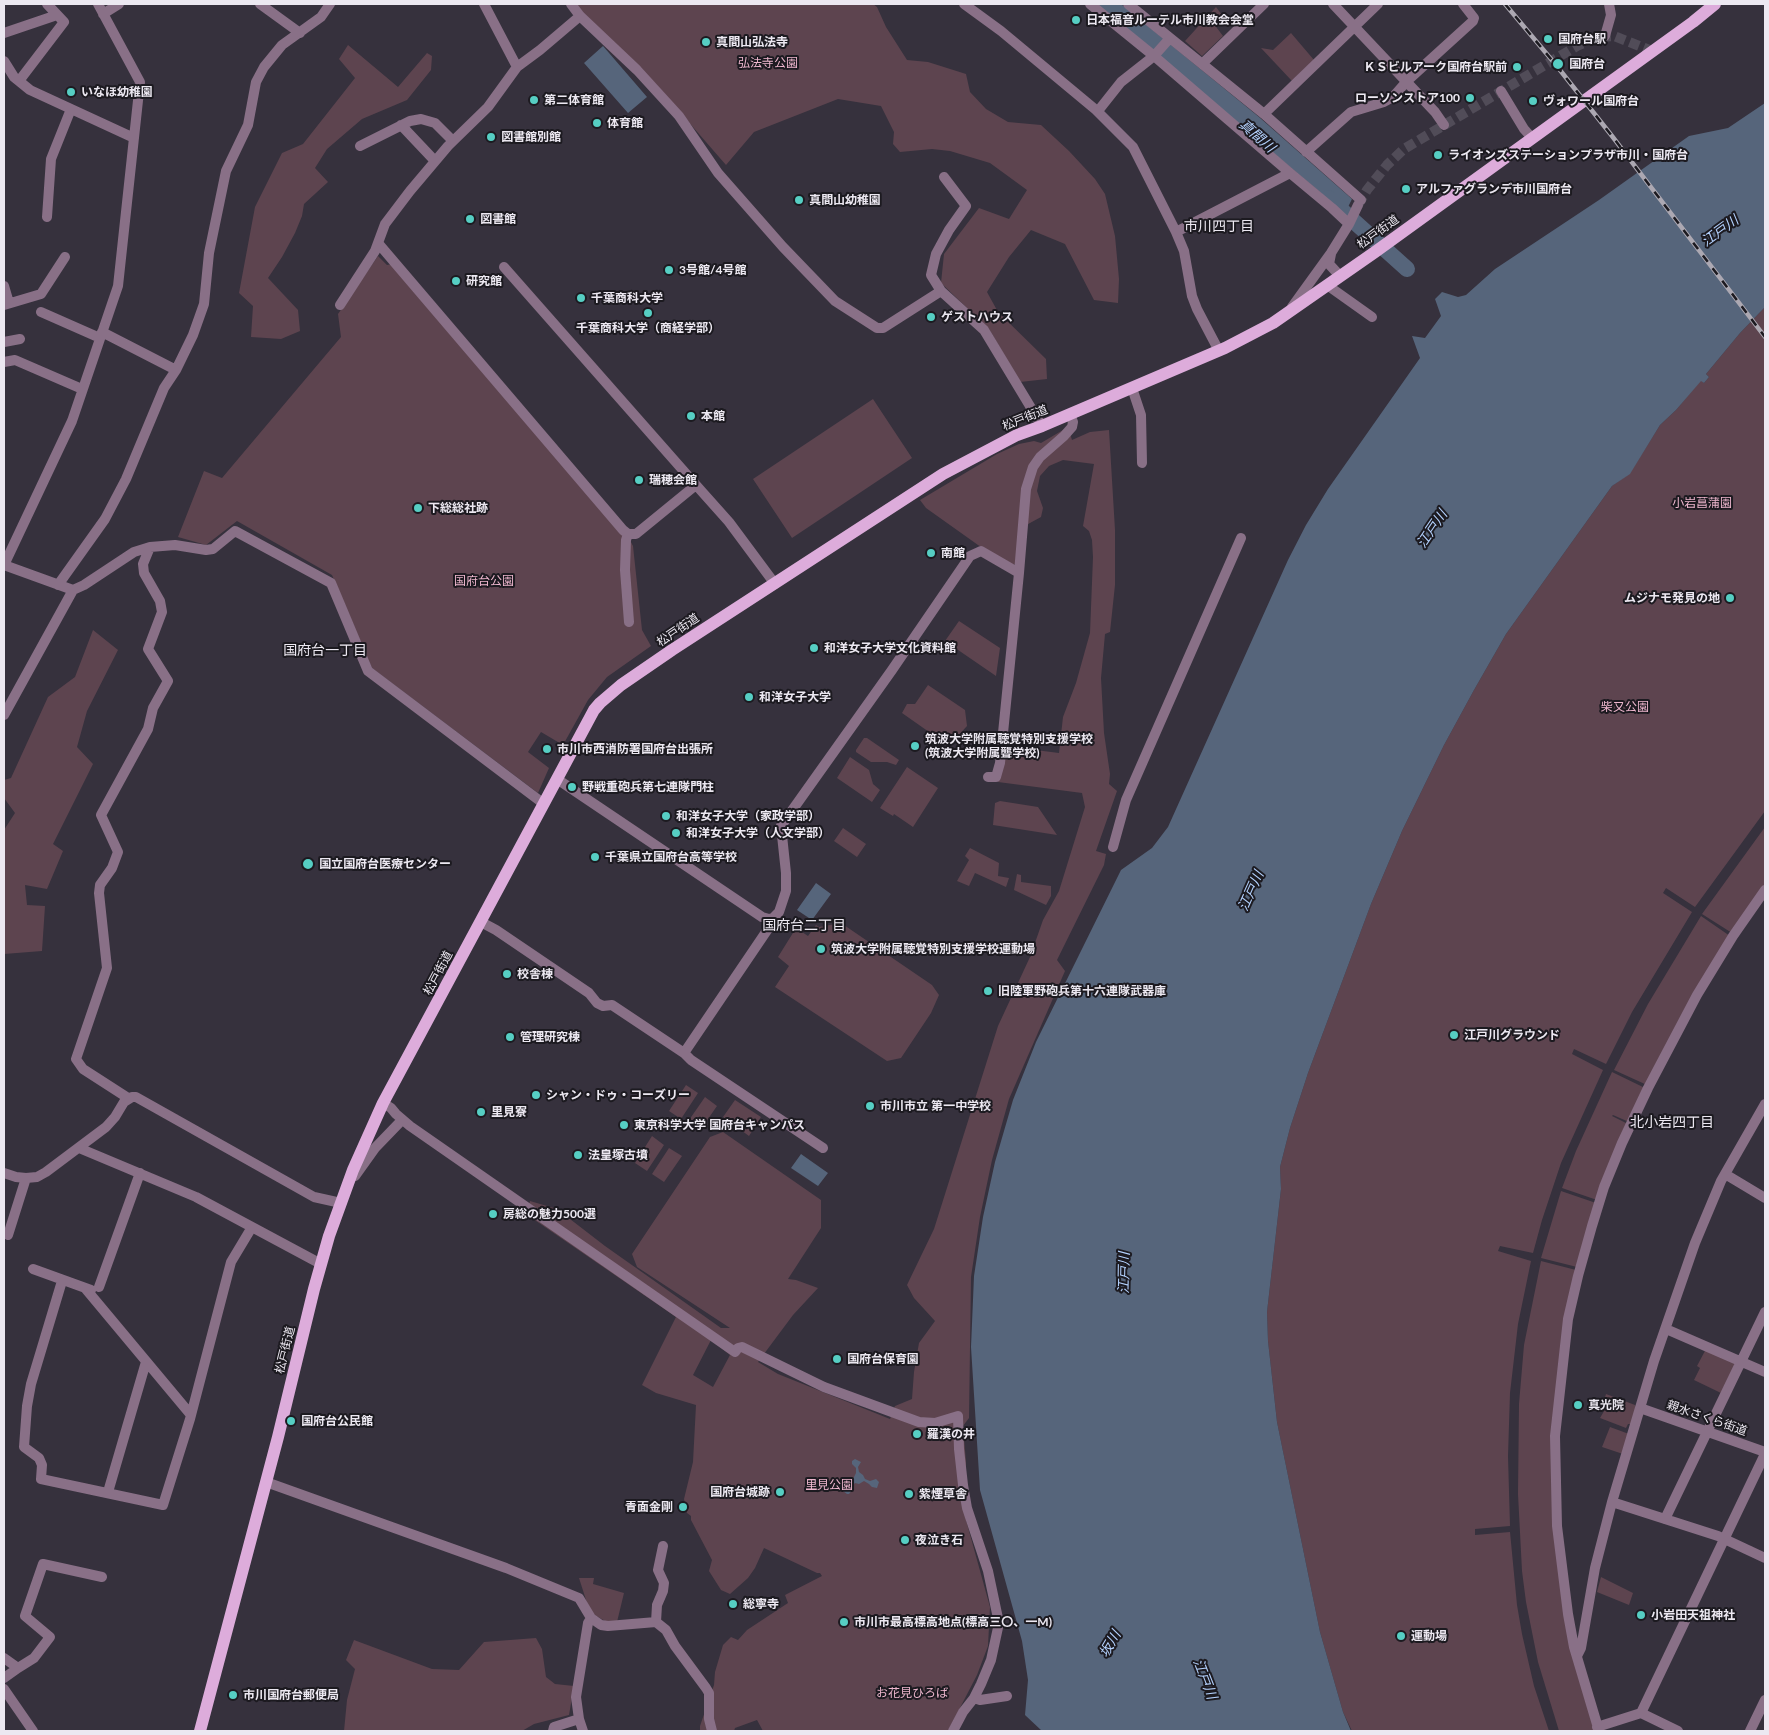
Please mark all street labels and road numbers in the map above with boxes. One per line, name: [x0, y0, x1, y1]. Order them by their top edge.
street label: 松戸街道: [1354, 212, 1402, 252]
street label: 松戸街道: [1000, 402, 1050, 434]
street label: 松戸街道: [654, 611, 702, 649]
street label: 松戸街道: [420, 948, 456, 998]
street label: 松戸街道: [272, 1325, 298, 1375]
street label: 親水さくら街道: [1665, 1398, 1749, 1438]

